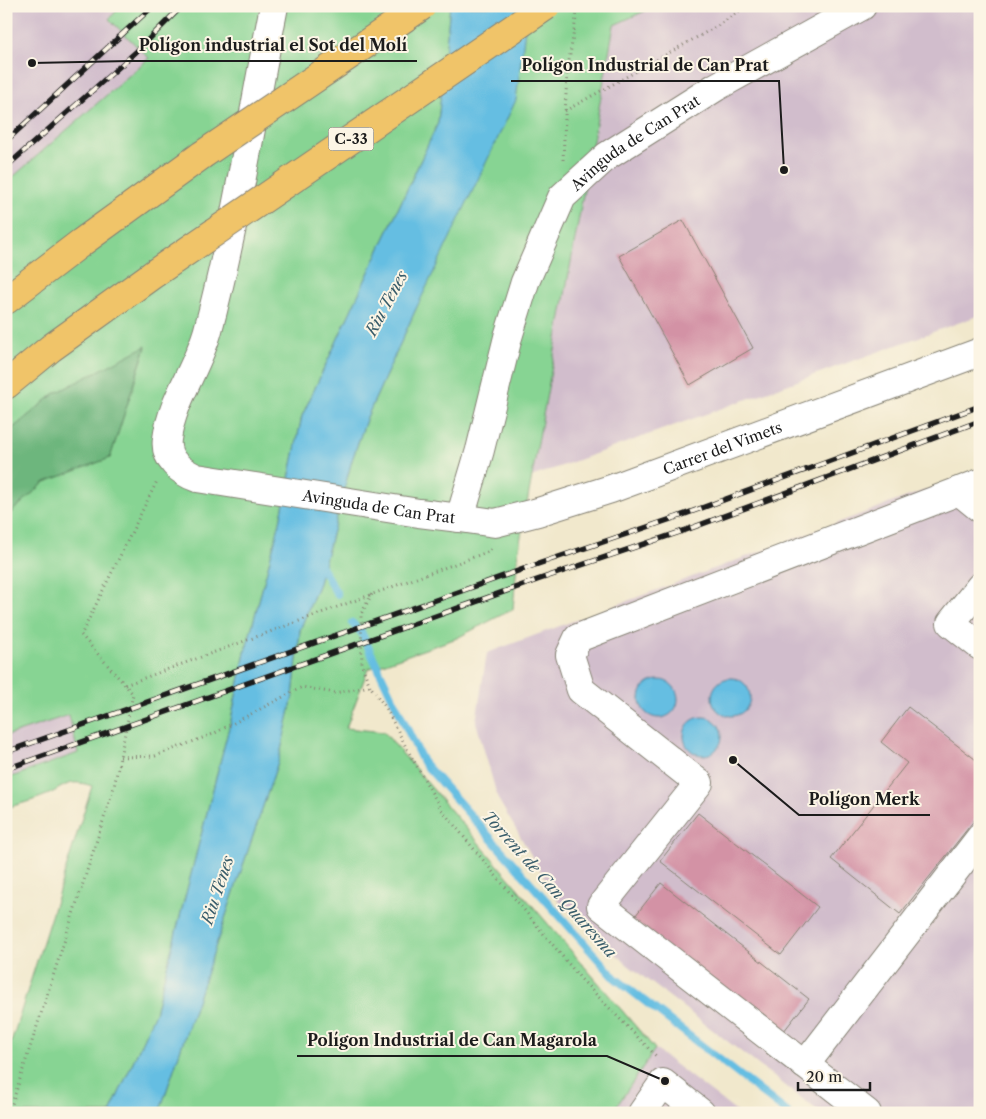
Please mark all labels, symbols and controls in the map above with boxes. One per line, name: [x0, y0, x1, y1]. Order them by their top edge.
callout: Polígon industrial el Sot del Molí: [129, 30, 417, 61]
text: Polígon industrial el Sot del Molí: [139, 35, 408, 55]
callout: Polígon Industrial de Can Prat: [511, 50, 779, 81]
text: Polígon Industrial de Can Prat: [521, 55, 769, 75]
street label: Avinguda de Can Prat: [566, 90, 704, 195]
road number: C-33: [328, 128, 374, 150]
water label: Riu Tenes: [360, 267, 411, 341]
street label: Carrer del Vimets: [660, 417, 784, 478]
street label: Avinguda de Can Prat: [300, 485, 457, 527]
callout: Polígon Merk: [799, 784, 930, 815]
text: Polígon Merk: [809, 789, 920, 809]
water label: Torrent de Can Quaresma: [479, 806, 622, 962]
water label: Riu Tenes: [196, 853, 237, 929]
callout: Polígon Industrial de Can Magarola: [297, 1025, 607, 1056]
text: Polígon Industrial de Can Magarola: [307, 1030, 598, 1050]
scale bar: [798, 1059, 871, 1091]
text: 20 m: [806, 1067, 842, 1086]

